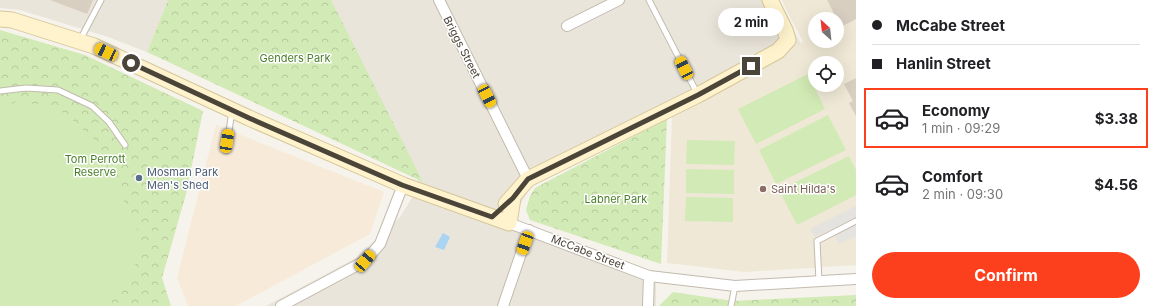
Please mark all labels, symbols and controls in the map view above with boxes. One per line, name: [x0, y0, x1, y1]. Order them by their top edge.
callout: 2 min: [718, 8, 784, 36]
north arrow: [808, 12, 844, 48]
map controls: [808, 12, 844, 92]
street label: Briggs Street: [440, 14, 484, 81]
text: 2 min: [734, 14, 768, 30]
text: McCabe Street: [896, 16, 1005, 35]
car: [93, 41, 119, 63]
park label: Genders Park: [260, 51, 330, 65]
route start: [122, 54, 140, 72]
text: Hanlin Street: [896, 54, 991, 73]
car: [673, 55, 695, 81]
button: locate: [808, 56, 844, 92]
route end: [742, 57, 760, 75]
car: [476, 83, 498, 109]
icon: car: [874, 100, 910, 136]
text: Economy: [922, 101, 990, 120]
text: $3.38: [1095, 109, 1138, 128]
text: 1 min · 09:29: [922, 120, 1000, 136]
car: [219, 128, 235, 154]
park label: Tom Perrott Reserve: [65, 152, 126, 179]
place label: Mosman Park Men's Shed: [147, 165, 218, 192]
icon: car: [874, 166, 910, 202]
text: Comfort: [922, 167, 983, 186]
marker: Mosman Park Men's Shed: [134, 173, 144, 183]
text: $4.56: [1094, 175, 1138, 194]
place label: Saint Hilda's: [771, 182, 836, 196]
marker: Saint Hilda's: [758, 184, 768, 194]
text: 2 min · 09:30: [922, 186, 1003, 202]
park label: Labner Park: [585, 192, 647, 206]
car: [515, 230, 535, 256]
street label: McCabe Street: [549, 232, 627, 273]
car: [353, 248, 377, 274]
button: Confirm: [872, 252, 1140, 298]

